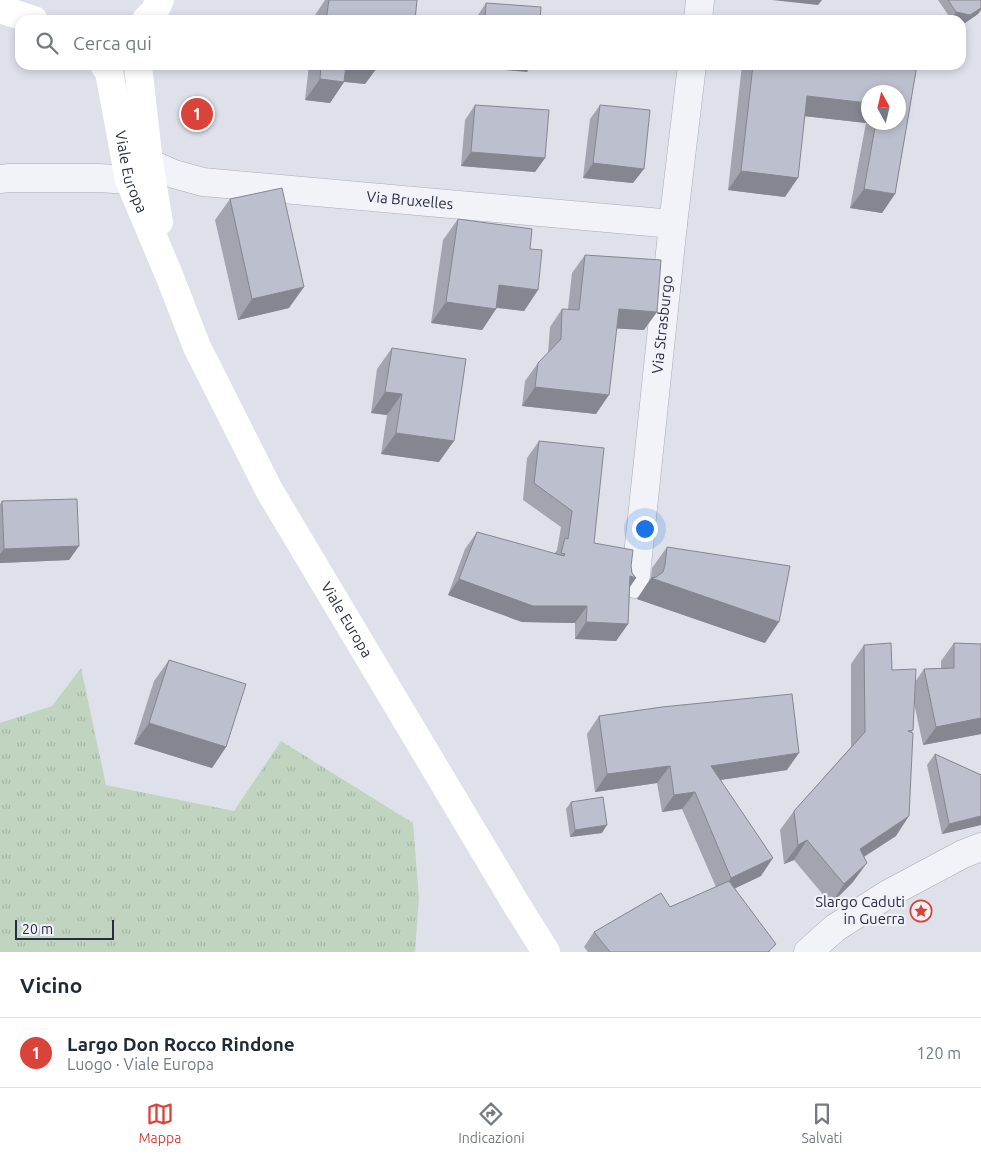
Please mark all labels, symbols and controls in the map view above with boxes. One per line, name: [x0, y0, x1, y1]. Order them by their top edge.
search box: [15, 15, 966, 70]
icon: search: [33, 29, 61, 57]
text: Cerca qui: [73, 32, 152, 54]
north arrow: [861, 85, 906, 130]
pin: 1: [181, 95, 213, 133]
street label: Viale Europa: [112, 129, 151, 215]
street label: Via Bruxelles: [366, 188, 454, 212]
street label: Via Strasburgo: [648, 274, 676, 374]
your location: [632, 516, 658, 542]
street label: Viale Europa: [318, 579, 376, 660]
place label: Slargo Caduti in Guerra: [815, 893, 905, 927]
place icon: Slargo Caduti in Guerra: [909, 899, 933, 923]
scale bar: [15, 917, 114, 940]
text: 20 m: [22, 921, 53, 937]
text: Vicino: [20, 973, 82, 997]
text: Largo Don Rocco Rindone: [67, 1033, 295, 1055]
text: 1: [31, 1044, 41, 1062]
text: 120 m: [916, 1044, 961, 1062]
text: Luogo · Viale Europa: [67, 1055, 214, 1073]
tab: Mappa: [138, 1100, 181, 1146]
tab: Indicazioni: [458, 1100, 525, 1146]
tab: Salvati: [801, 1100, 843, 1146]

